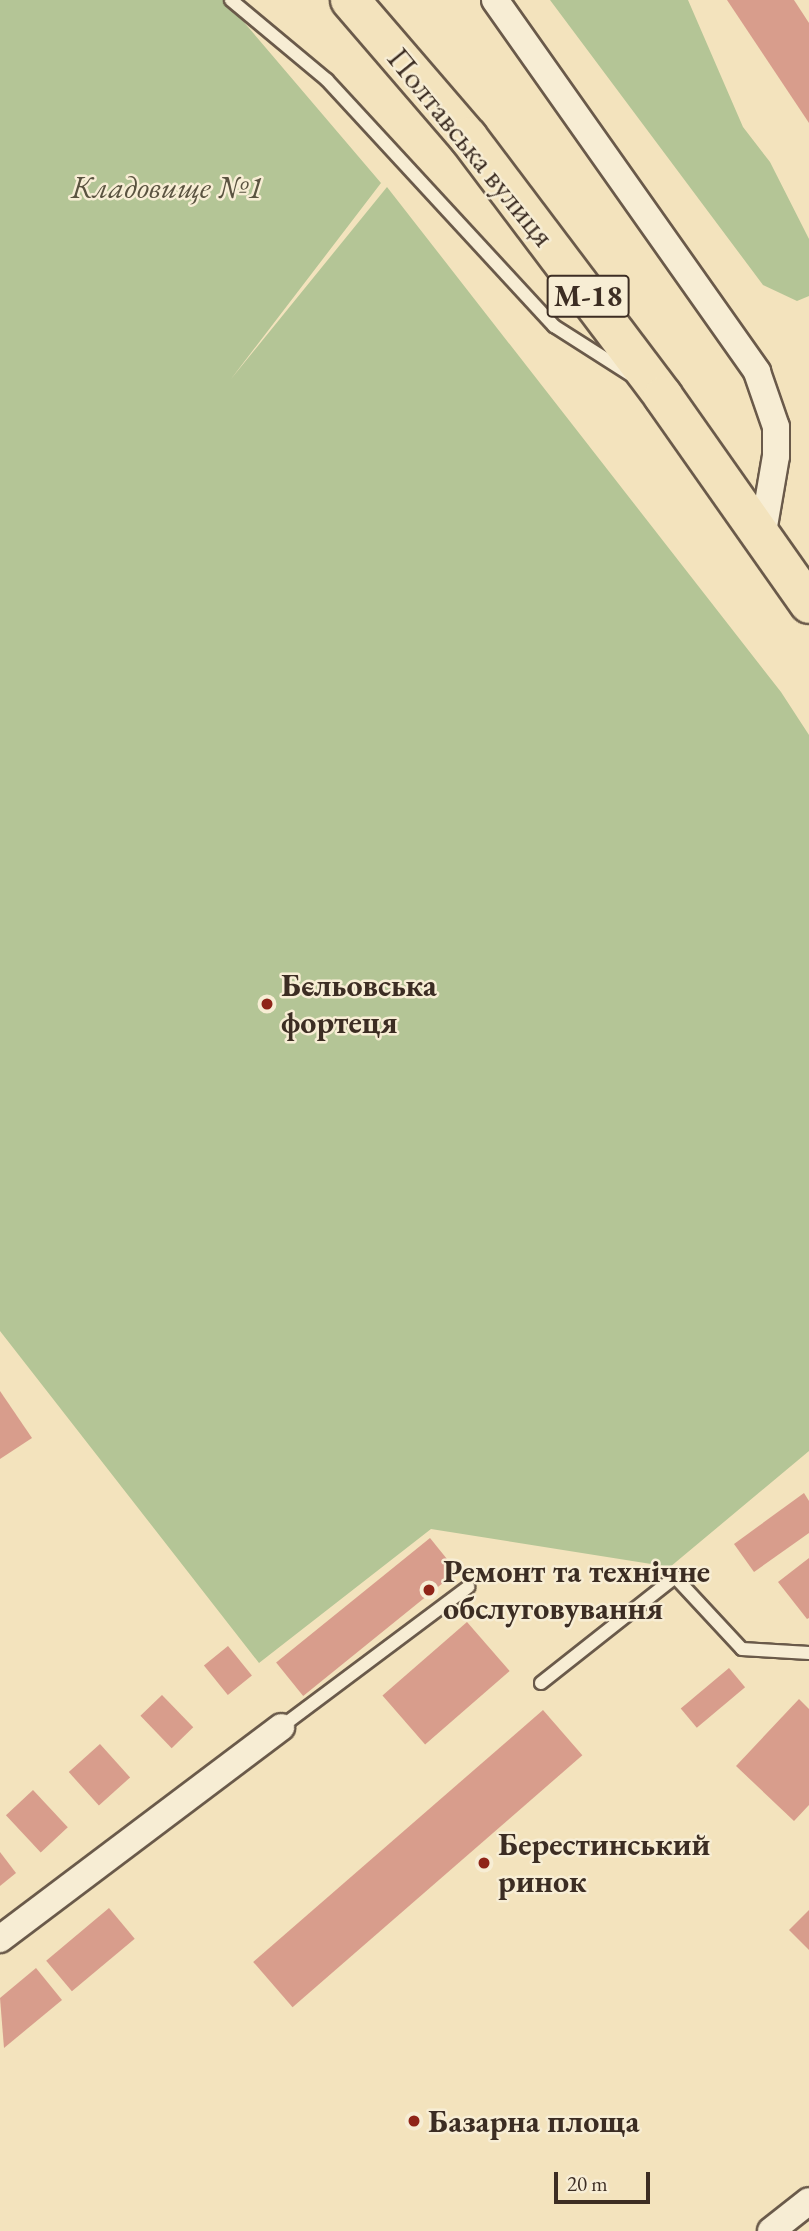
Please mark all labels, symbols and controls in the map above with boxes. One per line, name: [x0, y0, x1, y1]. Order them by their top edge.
street label: Полтавська вулиця: [379, 40, 563, 254]
park label: Кладовище №1: [71, 168, 263, 206]
road number: М-18: [546, 270, 630, 322]
place label: Бєльовська фортеця: [281, 967, 437, 1042]
marker: Бєльовська фортеця: [259, 996, 275, 1012]
place label: Ремонт та технічне обслуговування: [443, 1553, 710, 1628]
marker: Ремонт та технічне обслуговування: [421, 1582, 437, 1598]
place label: Берестинський ринок: [498, 1826, 710, 1901]
marker: Берестинський ринок: [476, 1855, 492, 1871]
place label: Базарна площа: [428, 2102, 640, 2140]
marker: Базарна площа: [406, 2113, 422, 2129]
scale bar: [557, 2158, 653, 2202]
text: 20 m: [567, 2170, 608, 2197]

